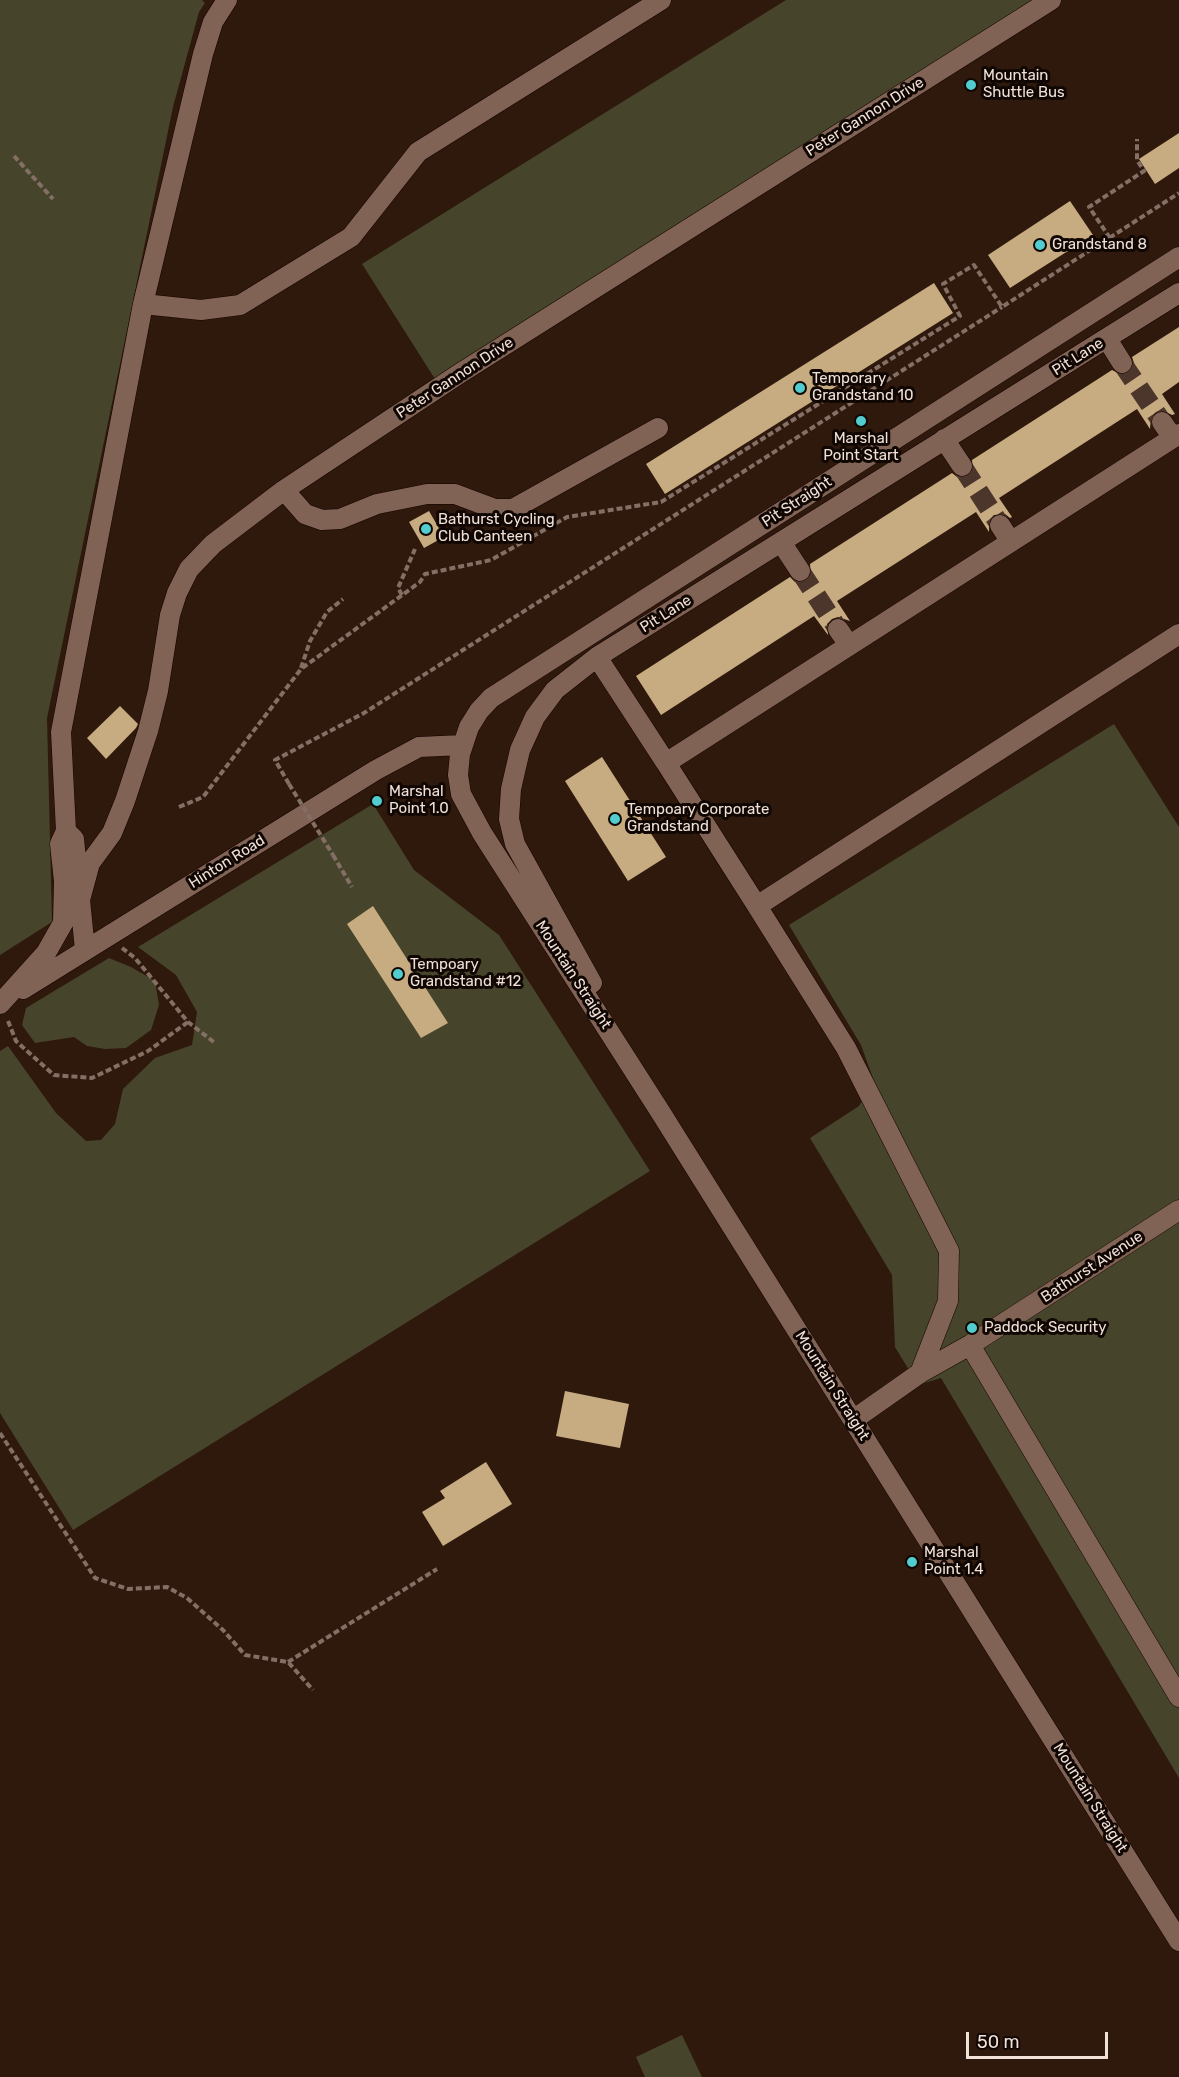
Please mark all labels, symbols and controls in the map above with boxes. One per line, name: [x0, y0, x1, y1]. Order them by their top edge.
place label: Mountain Shuttle Bus: [983, 67, 1065, 102]
street label: Peter Gannon Drive: [803, 73, 927, 161]
marker: Mountain Shuttle Bus: [964, 78, 978, 92]
place label: Grandstand 8: [1052, 236, 1147, 254]
marker: Grandstand 8: [1033, 238, 1047, 252]
street label: Peter Gannon Drive: [393, 334, 517, 422]
street label: Pit Lane: [1049, 334, 1107, 380]
place label: Temporary Grandstand 10: [812, 370, 914, 405]
marker: Temporary Grandstand 10: [793, 381, 807, 395]
marker: Marshal Point Start: [854, 414, 868, 428]
place label: Marshal Point Start: [823, 430, 899, 465]
street label: Pit Straight: [759, 473, 835, 531]
place label: Bathurst Cycling Club Canteen: [438, 511, 555, 546]
marker: Bathurst Cycling Club Canteen: [419, 522, 433, 536]
street label: Pit Lane: [637, 591, 695, 637]
place label: Marshal Point 1.0: [389, 783, 449, 818]
marker: Marshal Point 1.0: [370, 794, 384, 808]
place label: Tempoary Corporate Grandstand: [627, 801, 769, 836]
marker: Tempoary Corporate Grandstand: [608, 812, 622, 826]
street label: Hinton Road: [186, 832, 268, 892]
street label: Mountain Straight: [531, 917, 615, 1033]
place label: Tempoary Grandstand #12: [410, 956, 521, 991]
marker: Tempoary Grandstand #12: [391, 967, 405, 981]
street label: Bathurst Avenue: [1038, 1227, 1146, 1307]
place label: Paddock Security: [984, 1319, 1106, 1337]
marker: Paddock Security: [965, 1321, 979, 1335]
street label: Mountain Straight: [791, 1328, 873, 1444]
place label: Marshal Point 1.4: [924, 1544, 984, 1579]
marker: Marshal Point 1.4: [905, 1555, 919, 1569]
street label: Mountain Straight: [1049, 1740, 1131, 1856]
scale bar: [969, 2020, 1112, 2058]
text: 50 m: [977, 2031, 1020, 2053]

